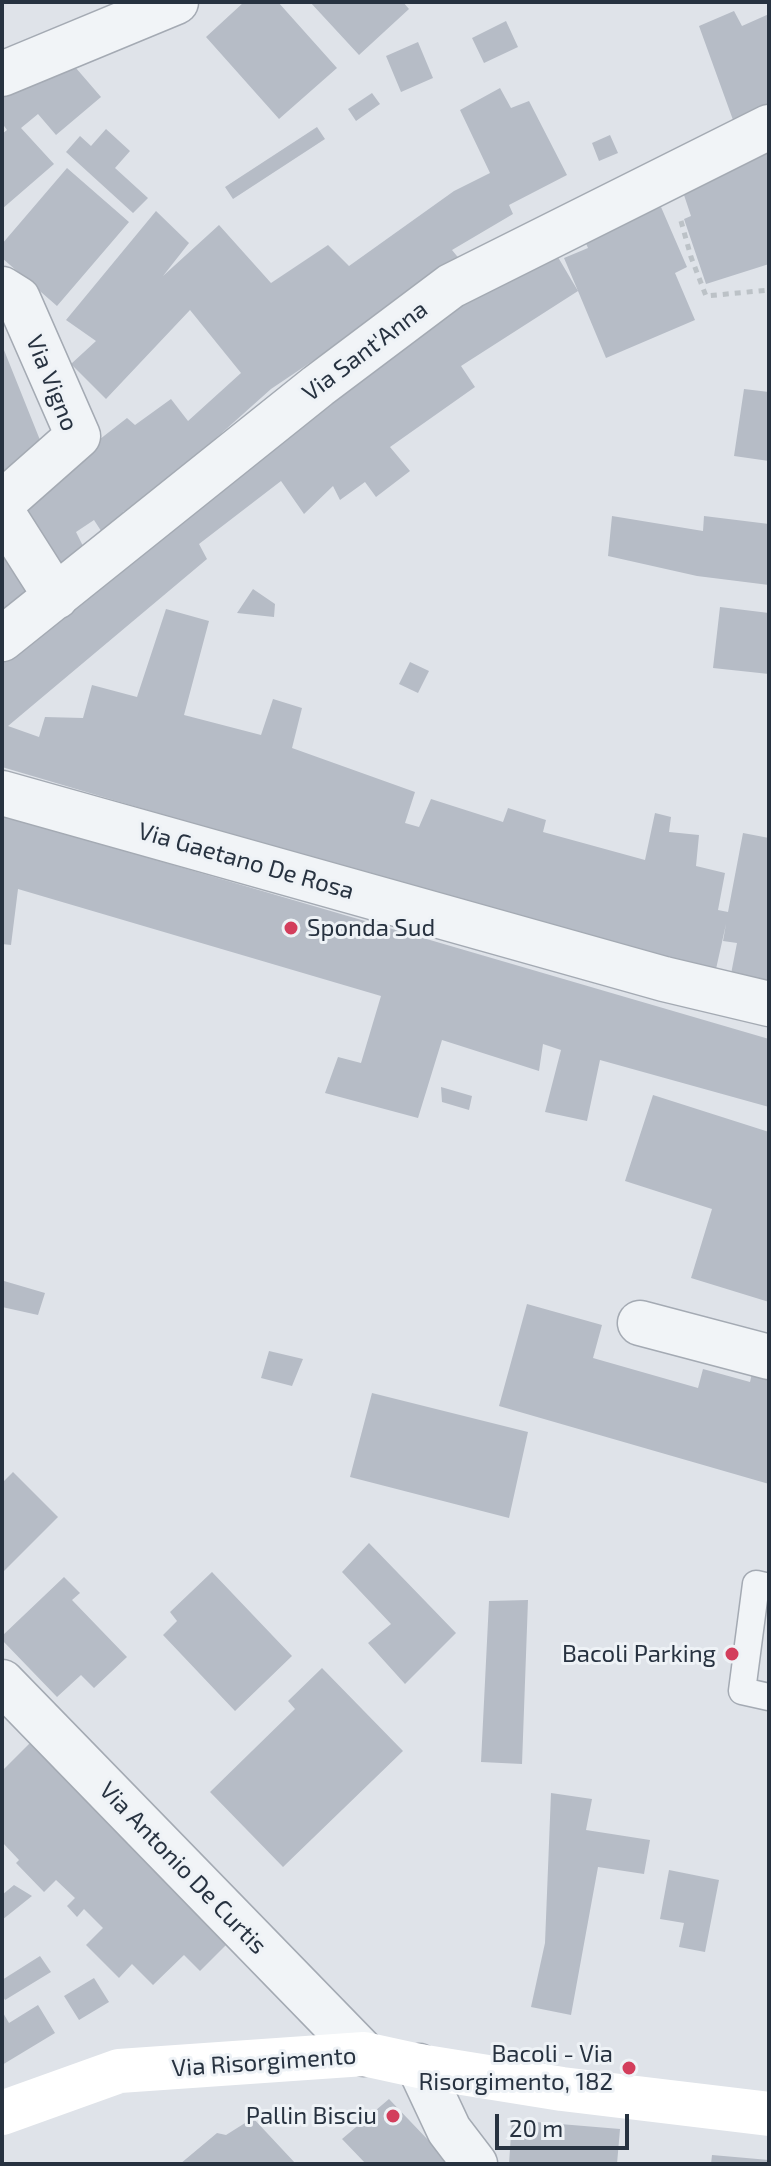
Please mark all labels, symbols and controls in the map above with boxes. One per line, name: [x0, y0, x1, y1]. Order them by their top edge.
street label: Via Sant'Anna: [297, 295, 433, 407]
street label: Via Vigno: [20, 331, 84, 435]
street label: Via Gaetano De Rosa: [135, 816, 357, 906]
place label: Sponda Sud: [307, 914, 435, 942]
marker: Sponda Sud: [282, 919, 300, 937]
place label: Bacoli Parking: [562, 1640, 716, 1668]
marker: Bacoli Parking: [723, 1645, 741, 1663]
street label: Via Antonio De Curtis: [93, 1776, 273, 1960]
place label: Bacoli - Via Risorgimento, 182: [418, 2040, 613, 2096]
street label: Via Risorgimento: [171, 2041, 357, 2083]
marker: Bacoli - Via Risorgimento, 182: [620, 2059, 638, 2077]
scale bar: [499, 2098, 633, 2148]
place label: Pallin Bisciu: [246, 2102, 377, 2130]
marker: Pallin Bisciu: [384, 2107, 402, 2125]
text: 20 m: [509, 2113, 563, 2142]

